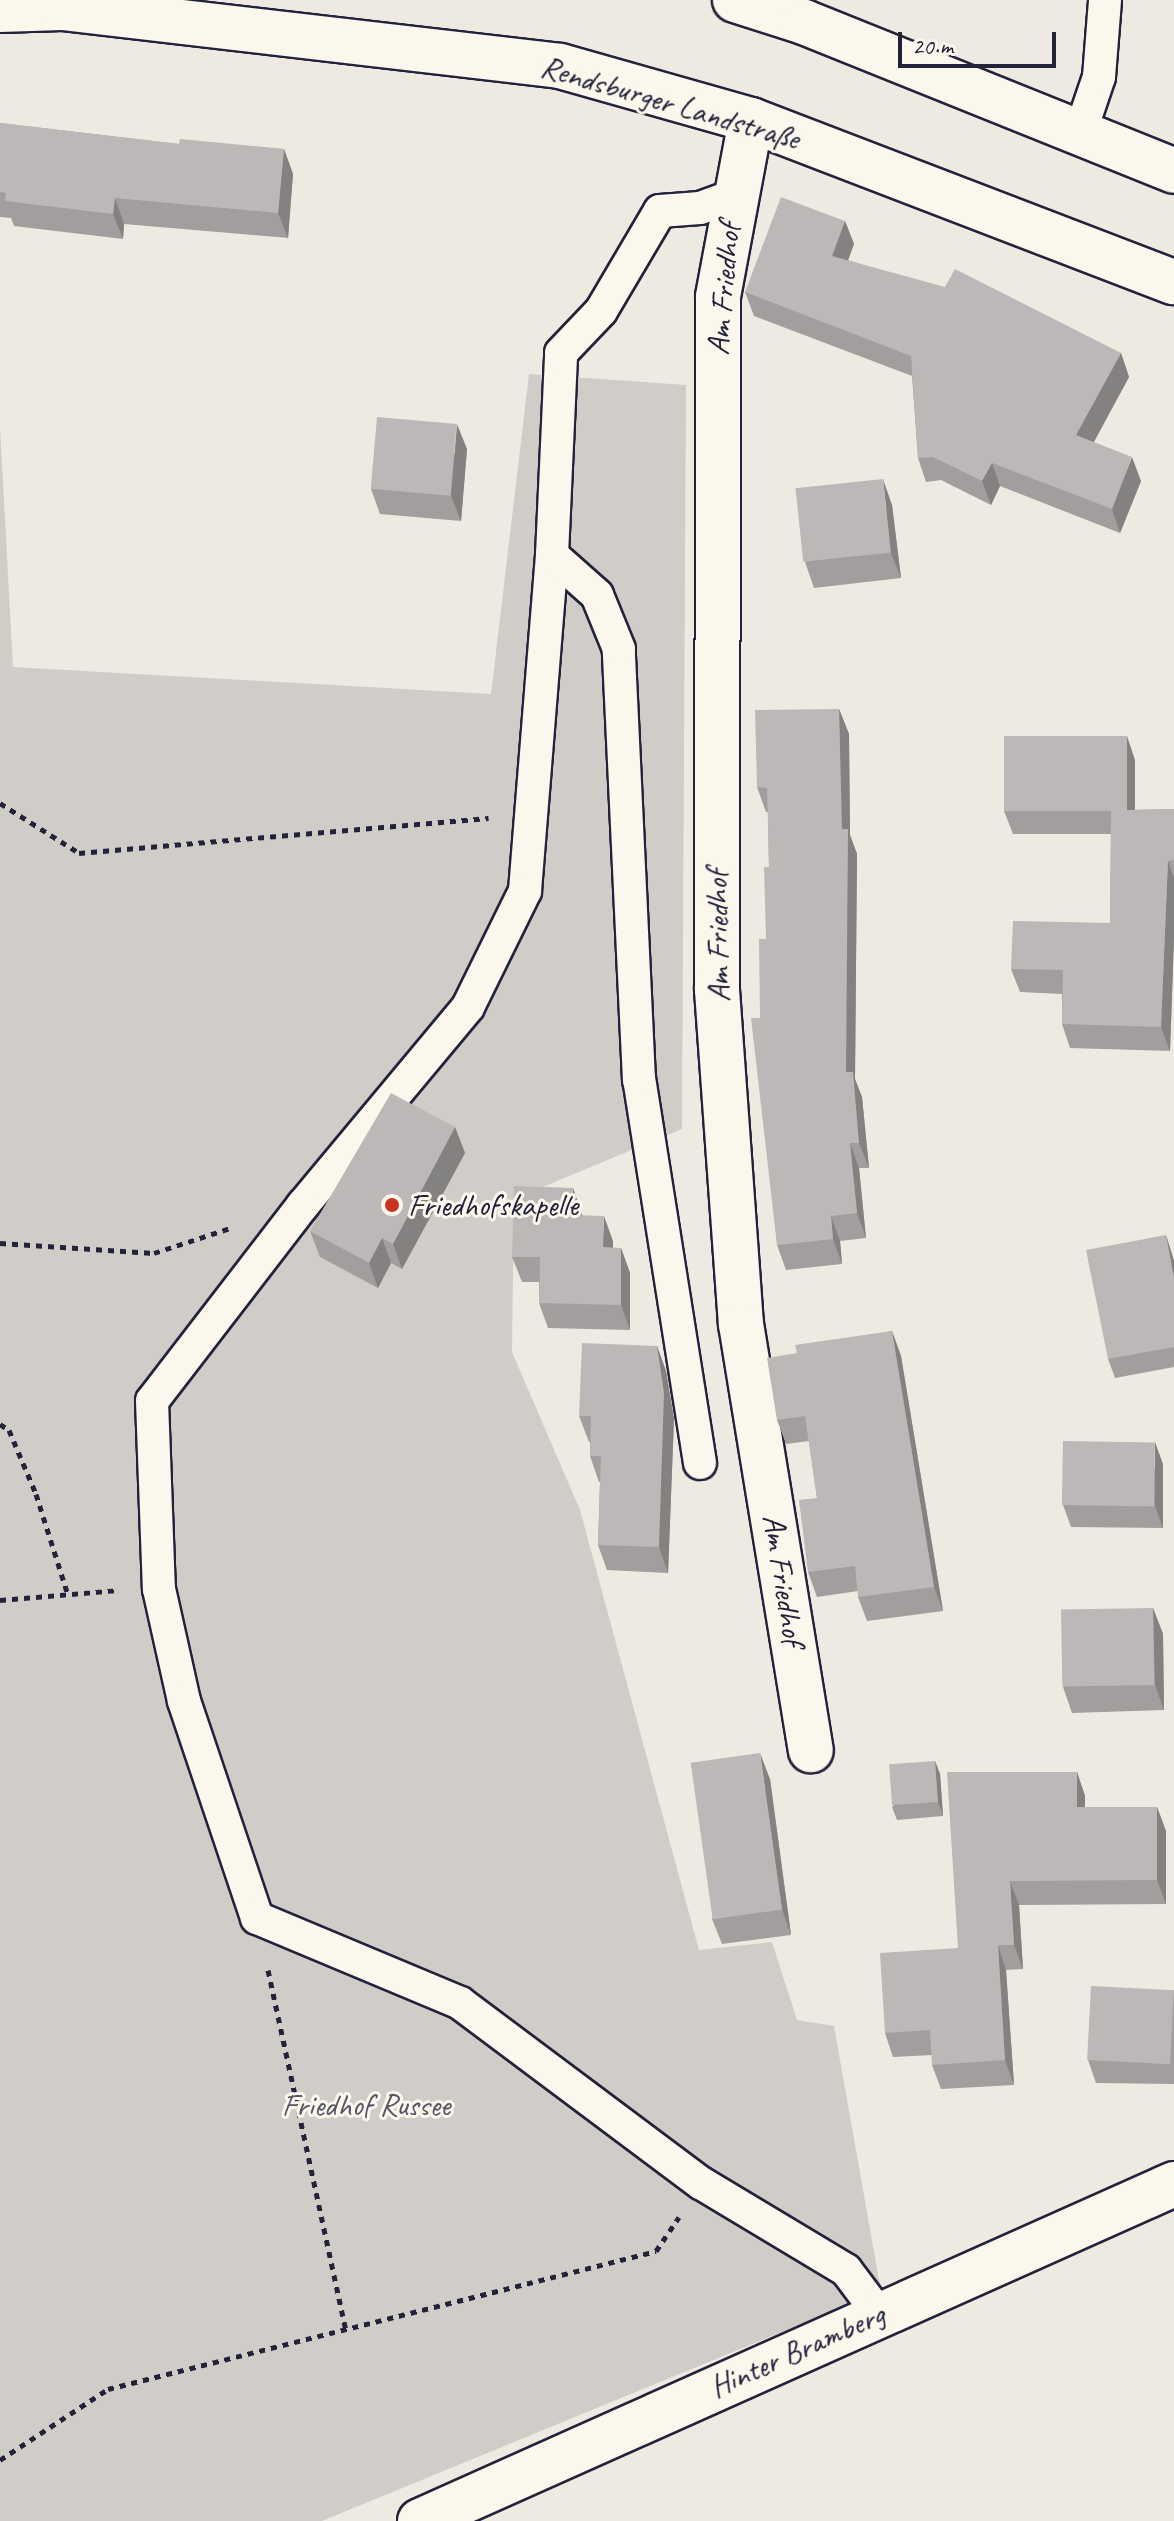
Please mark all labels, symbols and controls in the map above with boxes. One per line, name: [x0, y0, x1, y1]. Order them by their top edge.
scale bar: [902, 16, 1060, 66]
text: 20 m: [912, 31, 953, 61]
street label: Rendsburger Landstraße: [536, 48, 804, 158]
street label: Am Friedhof: [699, 222, 749, 356]
street label: Am Friedhof: [698, 870, 738, 1002]
place label: Friedhofskapelle: [408, 1186, 578, 1224]
marker: Friedhofskapelle: [383, 1196, 401, 1214]
street label: Am Friedhof: [754, 1512, 812, 1648]
park label: Friedhof Russee: [282, 2086, 450, 2124]
street label: Hinter Bramberg: [703, 2295, 891, 2407]

